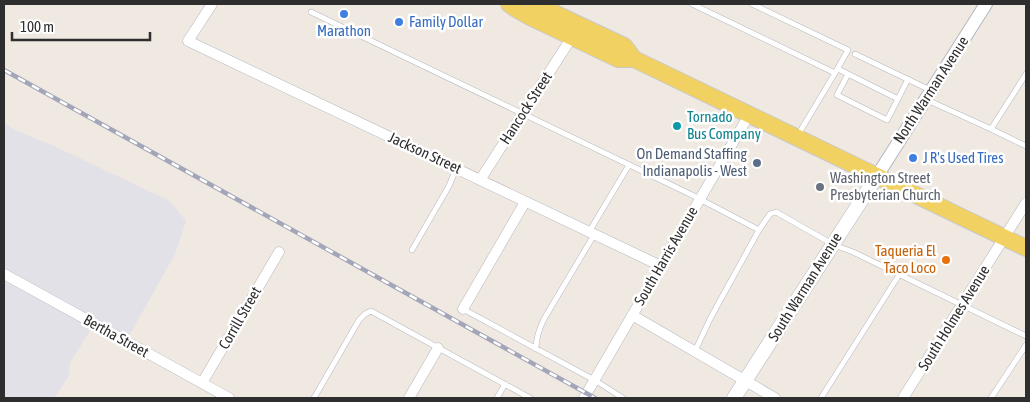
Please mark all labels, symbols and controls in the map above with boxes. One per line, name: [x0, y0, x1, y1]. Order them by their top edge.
marker: Marathon: [338, 8, 350, 20]
scale bar: [12, 10, 150, 42]
place label: Family Dollar: [409, 13, 483, 30]
marker: Family Dollar: [393, 16, 405, 28]
text: 100 m: [20, 18, 54, 35]
place label: Marathon: [317, 22, 371, 39]
street label: North Warman Avenue: [890, 33, 972, 146]
street label: Hancock Street: [496, 68, 555, 147]
place label: Tornado Bus Company: [687, 108, 761, 142]
marker: Tornado Bus Company: [671, 120, 683, 132]
street label: Jackson Street: [386, 128, 464, 177]
place label: On Demand Staffing Indianapolis - West: [637, 145, 748, 179]
place label: J R's Used Tires: [923, 149, 1003, 166]
marker: J R's Used Tires: [907, 152, 919, 164]
marker: On Demand Staffing Indianapolis - West: [751, 157, 763, 169]
place label: Washington Street Presbyterian Church: [830, 169, 941, 203]
marker: Washington Street Presbyterian Church: [814, 181, 826, 193]
street label: South Harris Avenue: [630, 203, 701, 308]
street label: South Warman Avenue: [764, 229, 845, 344]
place label: Taqueria El Taco Loco: [875, 242, 936, 276]
marker: Taqueria El Taco Loco: [940, 254, 952, 266]
street label: South Holmes Avenue: [914, 262, 993, 373]
street label: Corrill Street: [215, 284, 264, 352]
street label: Bertha Street: [81, 311, 152, 360]

